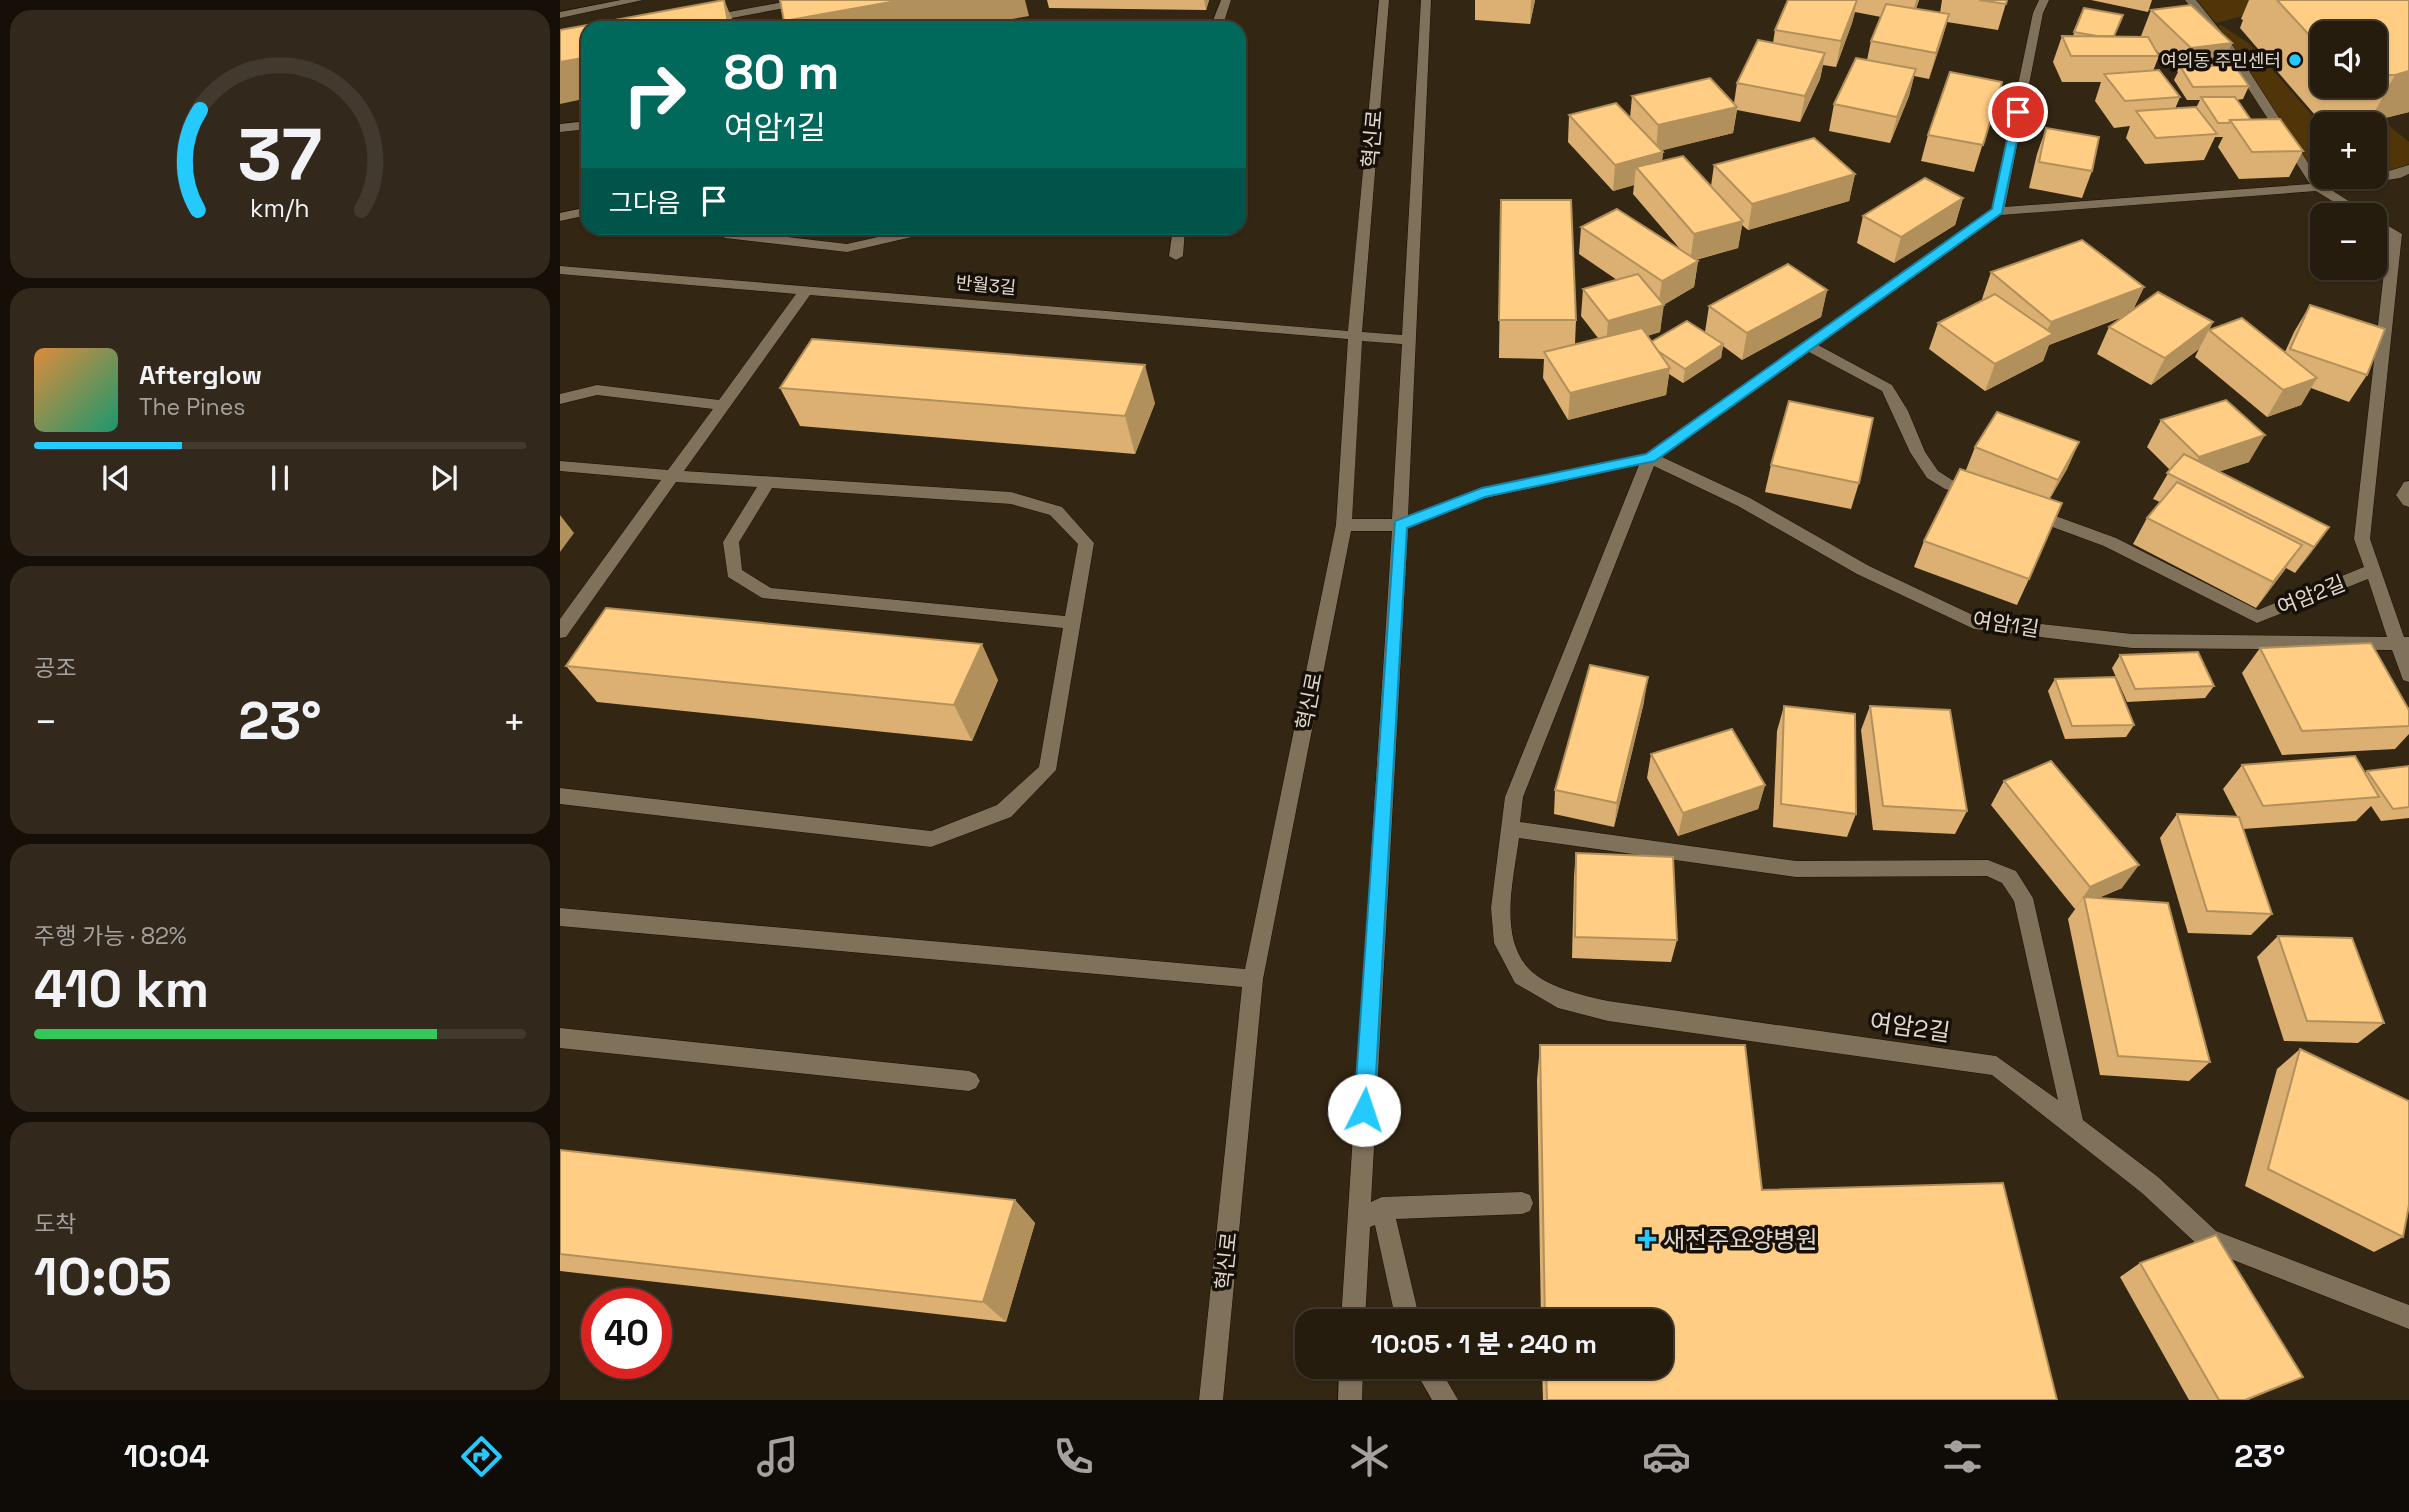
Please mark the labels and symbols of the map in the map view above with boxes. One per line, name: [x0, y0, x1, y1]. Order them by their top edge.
place label: 여의동 주민센터: [2160, 49, 2281, 72]
marker: 여의동 주민센터: [2287, 52, 2303, 68]
pin: [1988, 82, 2048, 142]
street label: 혁신로: [1356, 109, 1388, 169]
street label: 반월3길: [955, 271, 1017, 299]
street label: 여암2길: [2273, 569, 2349, 621]
street label: 여암1길: [1971, 605, 2041, 643]
street label: 혁신로: [1290, 670, 1328, 732]
street label: 여암2길: [1868, 1006, 1952, 1048]
position arrow: [1327, 1073, 1401, 1147]
place label: 새전주요양병원: [1663, 1224, 1818, 1255]
marker: 새전주요양병원: [1637, 1229, 1657, 1249]
street label: 혁신로: [1210, 1231, 1242, 1291]
speed limit sign: 40: [581, 1288, 672, 1379]

